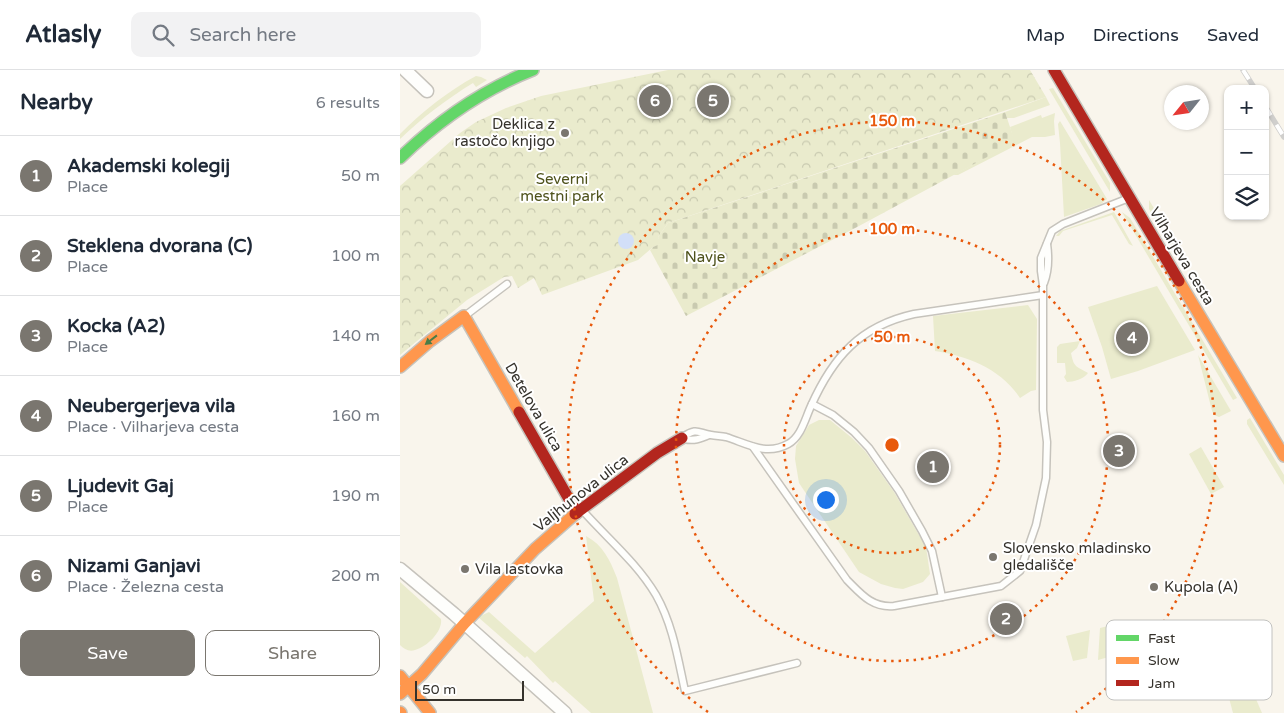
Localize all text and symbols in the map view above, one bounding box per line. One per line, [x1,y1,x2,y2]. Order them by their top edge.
search box [131,12,481,57]
text: Atlasly [25,20,101,49]
icon: search [149,21,177,49]
text: Search here [189,24,296,46]
text: Map [1026,24,1065,46]
text: Directions [1093,24,1179,46]
text: Saved [1207,24,1259,46]
pin: 6 [639,82,671,120]
pin: 5 [697,82,729,120]
north arrow [1164,85,1209,130]
map controls [1224,85,1269,220]
button: + [1224,85,1269,130]
text: Nearby [20,90,93,115]
text: 6 results [316,93,380,113]
text: 150 m [869,112,915,130]
place label: Deklica z rastočo knjigo [455,115,555,150]
marker: Deklica z rastočo knjigo [559,127,571,139]
button: − [1224,130,1269,175]
text: Akademski kolegij [67,155,230,177]
text: 1 [31,166,41,186]
text: 50 m [341,166,380,186]
park label: Severni mestni park [520,170,604,205]
button: layers [1224,175,1269,220]
text: Place [67,177,108,197]
street label: Vilharjeva cesta [1146,204,1218,308]
text: 100 m [869,220,915,238]
text: Steklena dvorana (C) [67,235,252,257]
text: 2 [31,246,41,266]
text: 100 m [331,246,380,266]
park label: Navje [685,248,725,266]
text: Place [67,257,108,277]
text: Kocka (A2) [67,315,165,337]
pin: 4 [1116,319,1148,357]
text: 3 [31,326,41,346]
text: 140 m [331,326,380,346]
text: 50 m [874,328,910,346]
one-way arrow [424,335,438,345]
text: Place [67,337,108,357]
street label: Detelova ulica [501,359,567,455]
text: Neubergerjeva vila [67,395,235,417]
text: 4 [31,406,41,426]
text: 160 m [331,406,380,426]
text: Place · Vilharjeva cesta [67,417,239,437]
pin: 3 [1103,432,1135,470]
centre of rings [883,436,901,454]
pin: 1 [917,448,949,486]
street label: Valjhunova ulica [530,450,632,536]
text: Ljudevit Gaj [67,475,174,497]
text: 5 [31,486,41,506]
text: 190 m [331,486,380,506]
your location [813,487,839,513]
text: Place [67,497,108,517]
place label: Slovensko mladinsko gledališče [1003,539,1151,574]
marker: Slovensko mladinsko gledališče [987,551,999,563]
text: Nizami Ganjavi [67,555,201,577]
place label: Vila lastovka [475,560,563,578]
marker: Vila lastovka [459,563,471,575]
text: 6 [31,566,41,586]
text: 200 m [331,566,380,586]
text: Place · Železna cesta [67,577,224,597]
place label: Kupola (A) [1164,578,1238,596]
marker: Kupola (A) [1148,581,1160,593]
pin: 2 [990,600,1022,638]
legend [1106,620,1272,700]
button: Save [20,630,195,676]
button: Share [205,630,380,676]
text: Fast [1148,630,1176,647]
text: Slow [1148,652,1180,669]
text: Jam [1148,675,1175,692]
scale bar [415,678,524,701]
text: 50 m [422,681,456,698]

